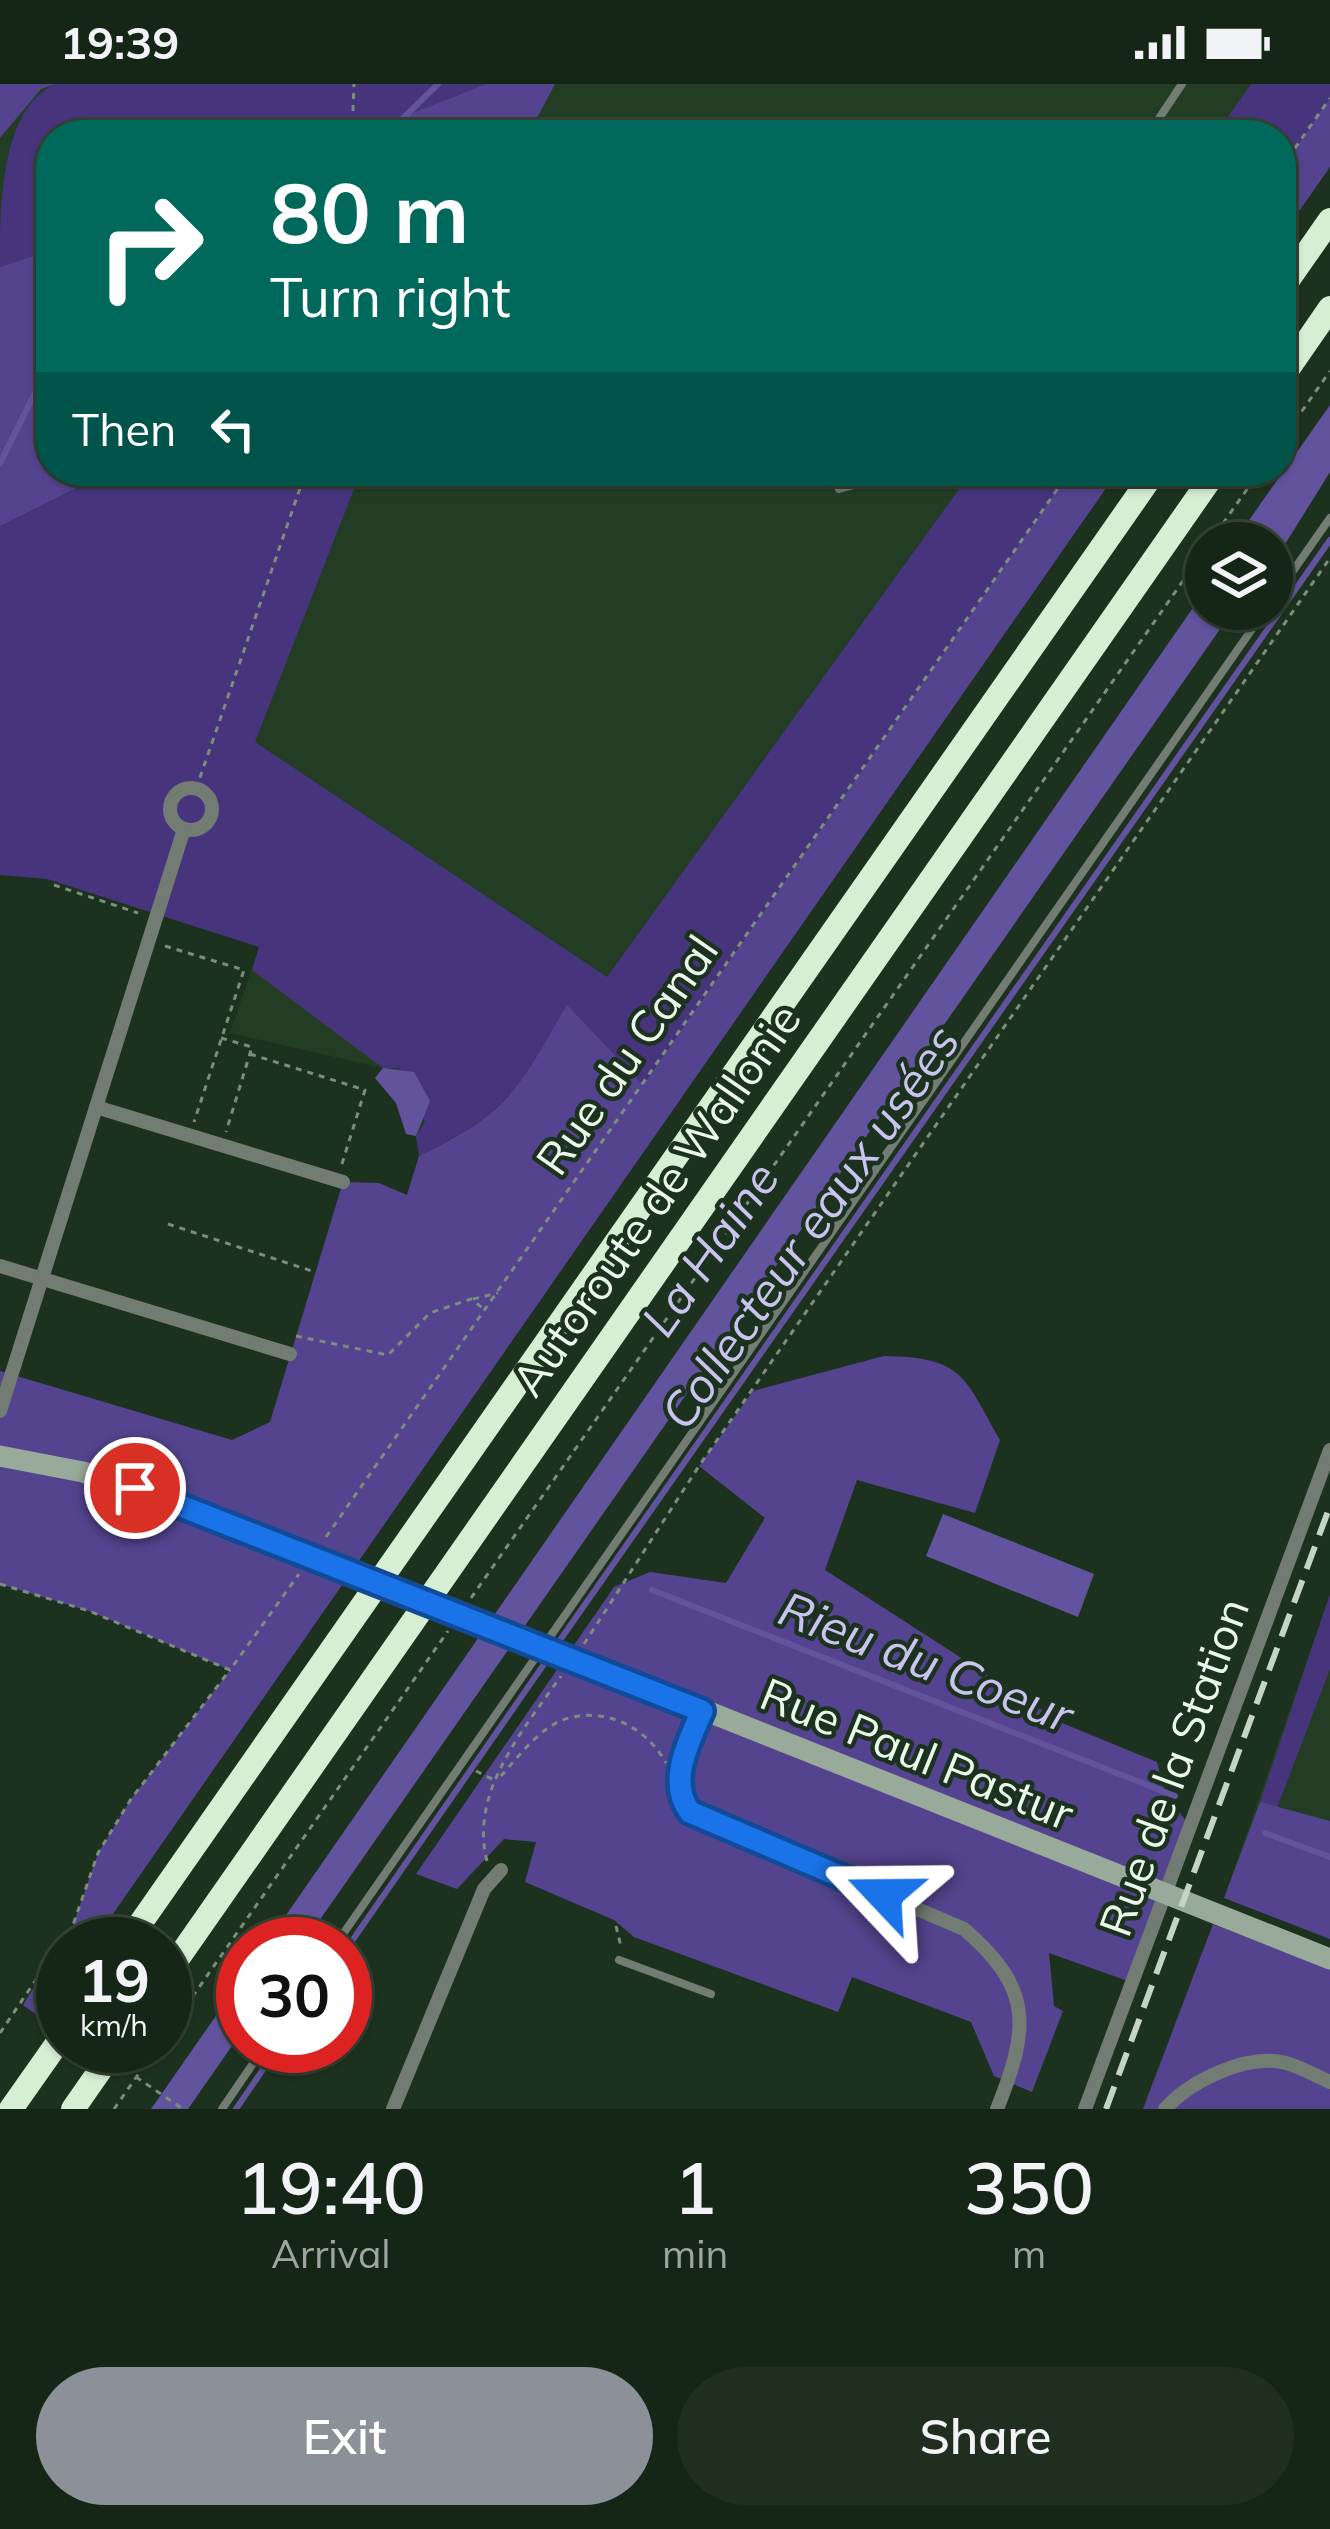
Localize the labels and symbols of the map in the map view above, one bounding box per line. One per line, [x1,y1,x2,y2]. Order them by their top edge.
street label: Rue du Canal [523,924,729,1185]
street label: Autoroute de Wallonie [499,992,812,1406]
water label: Collecteur eaux usées [647,1013,971,1440]
water label: La Haine [628,1150,791,1347]
pin [84,1437,186,1539]
water label: Rieu du Coeur [771,1578,1084,1746]
street label: Rue de la Station [1086,1590,1260,1943]
street label: Rue Paul Pastur [753,1665,1083,1842]
position arrow [821,1832,947,1958]
speed limit sign: 30 [216,1917,372,2073]

